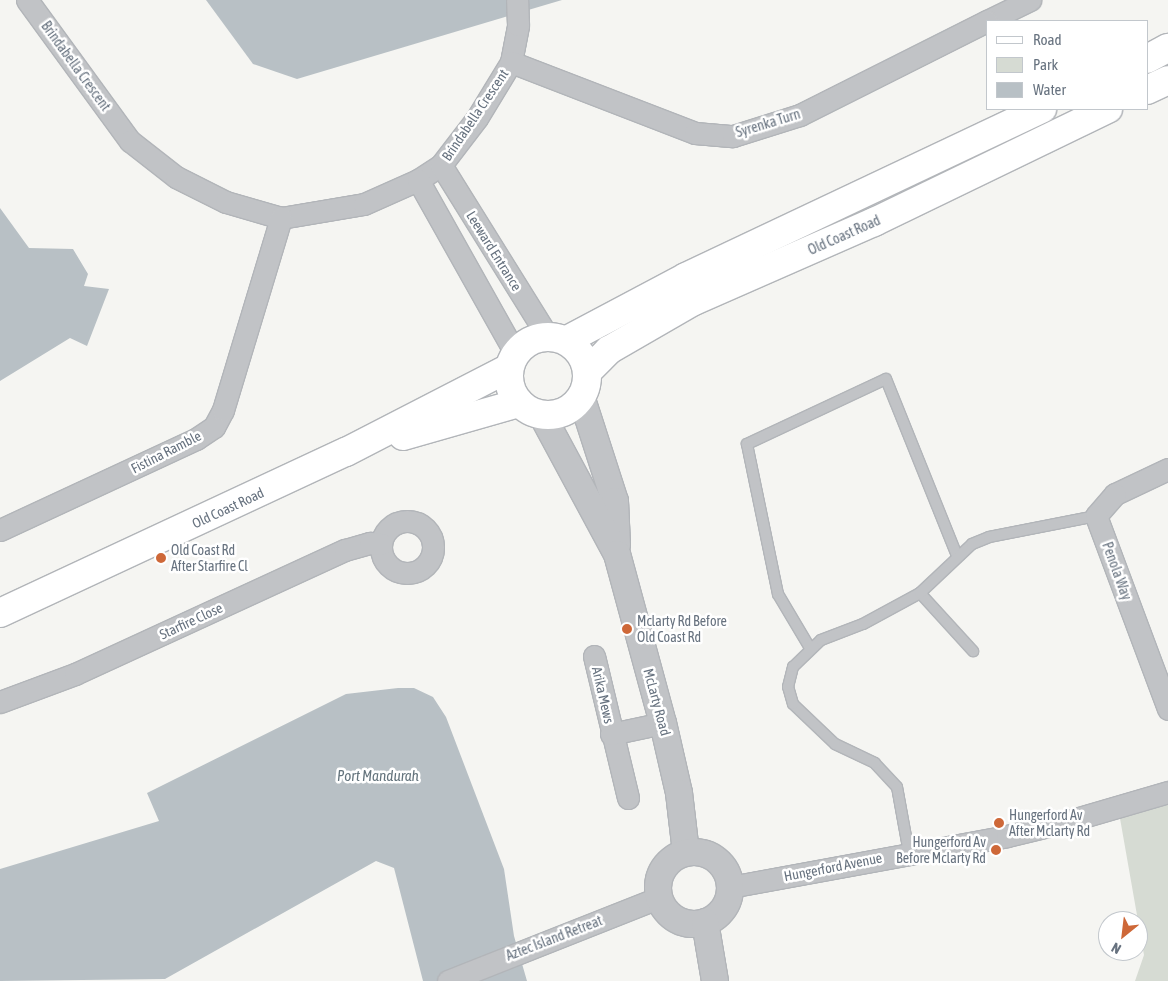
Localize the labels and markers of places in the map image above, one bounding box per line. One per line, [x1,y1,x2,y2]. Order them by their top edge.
place label: Old Coast Rd After Starfire Cl [171,542,248,574]
marker: Old Coast Rd After Starfire Cl [155,552,167,564]
place label: Mclarty Rd Before Old Coast Rd [637,613,727,646]
marker: Mclarty Rd Before Old Coast Rd [621,623,633,635]
place label: Hungerford Av After Mclarty Rd [1009,807,1090,840]
marker: Hungerford Av After Mclarty Rd [993,817,1005,829]
place label: Hungerford Av Before Mclarty Rd [896,834,986,866]
marker: Hungerford Av Before Mclarty Rd [990,844,1002,856]

